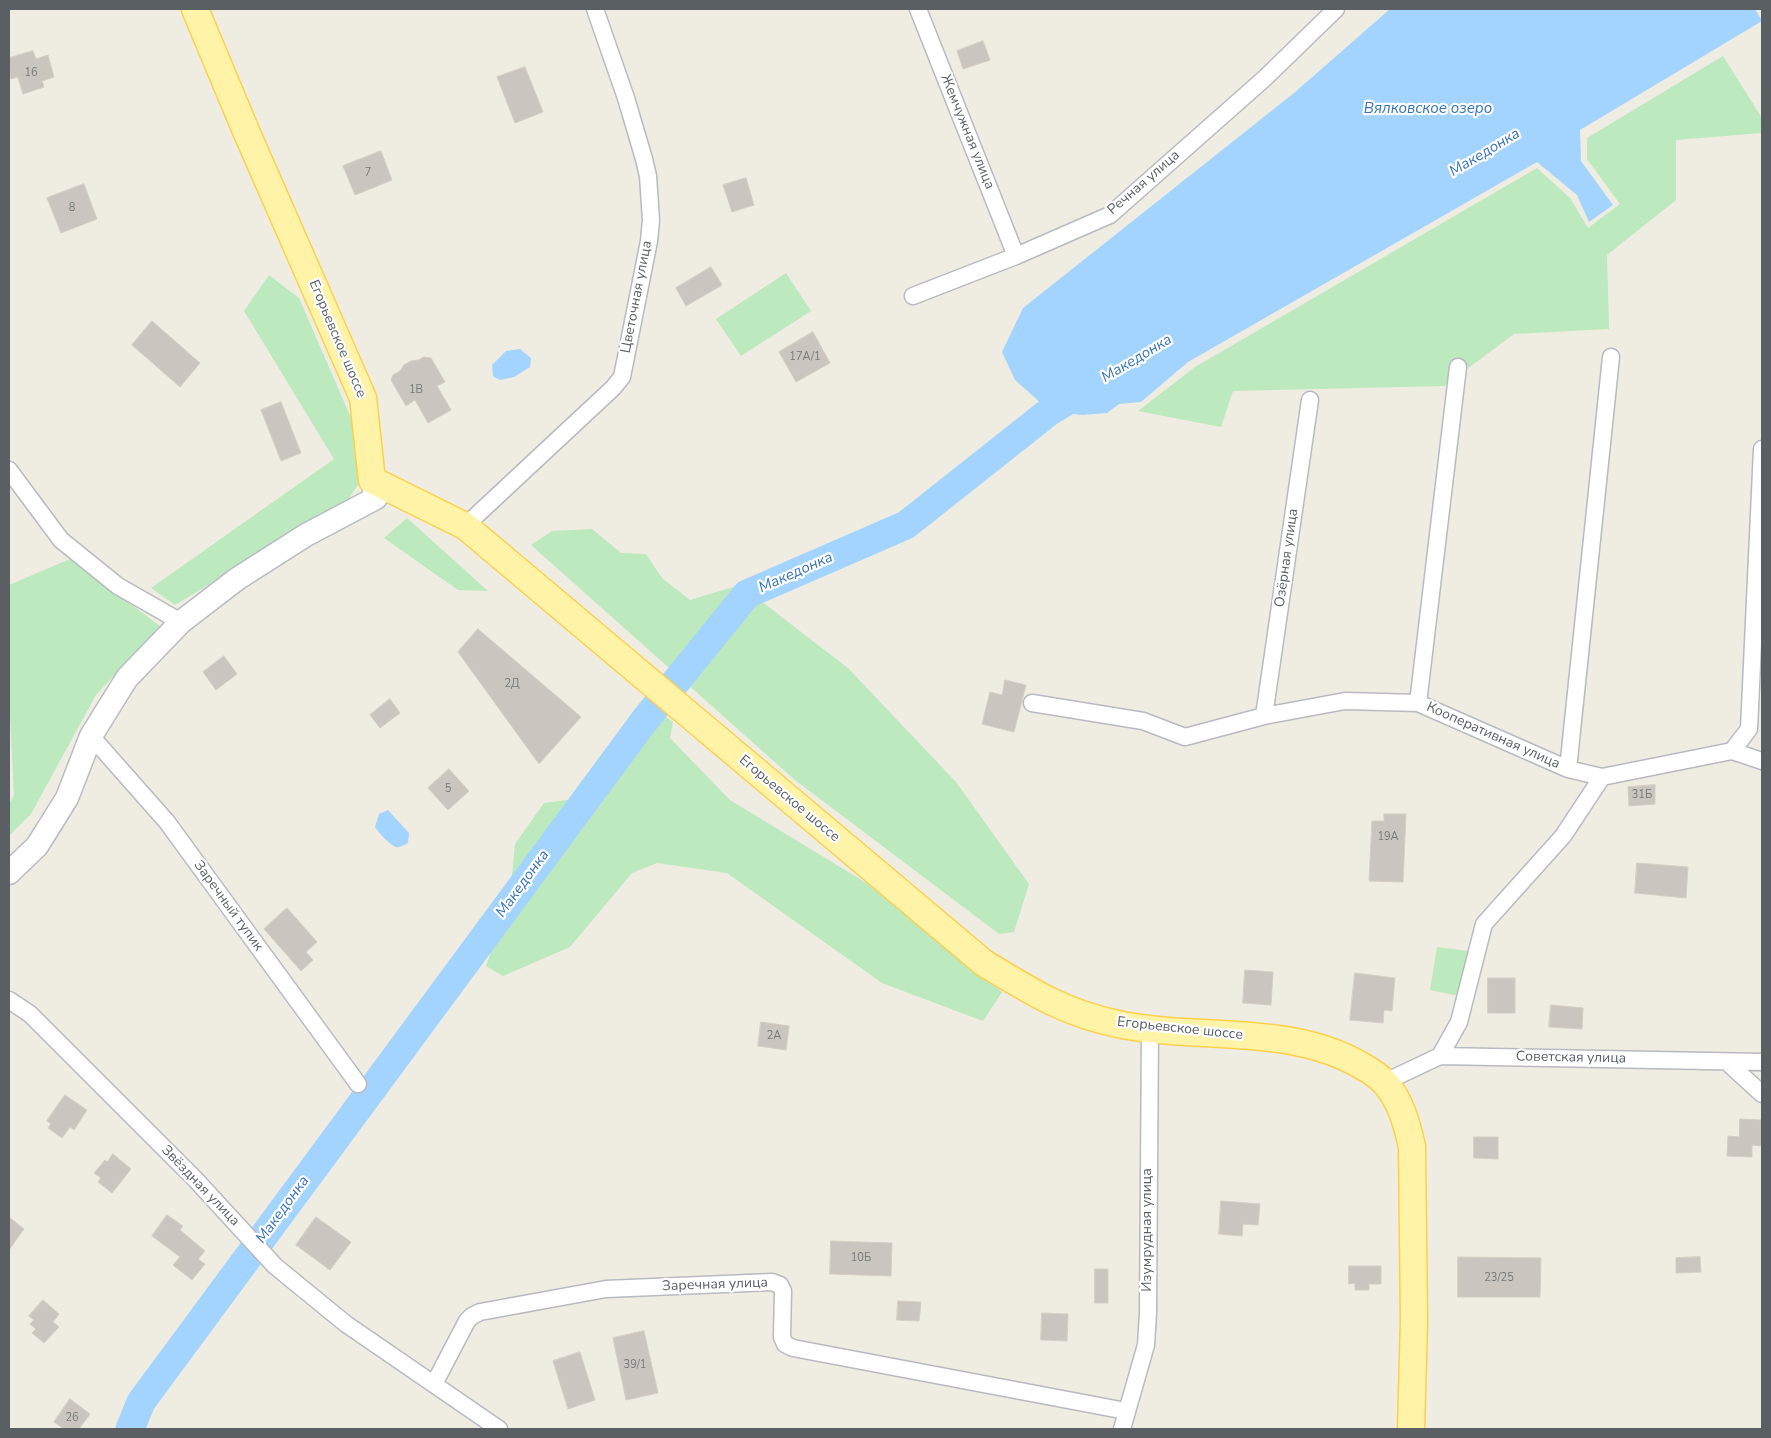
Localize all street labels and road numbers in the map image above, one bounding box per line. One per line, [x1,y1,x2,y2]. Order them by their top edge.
street label: Жемчужная улица [936,72,998,192]
street label: Речная улица [1105,147,1183,219]
street label: Цветочная улица [618,239,656,355]
street label: Егорьевское шоссе [305,278,369,400]
street label: Озёрная улица [1272,508,1302,608]
street label: Кооперативная улица [1424,699,1562,773]
street label: Егорьевское шоссе [735,752,843,846]
street label: Заречный тупик [190,858,266,954]
street label: Егорьевское шоссе [1116,1014,1244,1044]
street label: Советская улица [1516,1049,1626,1067]
street label: Звёздная улица [157,1142,243,1230]
street label: Изумрудная улица [1140,1168,1156,1292]
street label: Заречная улица [662,1275,768,1295]

